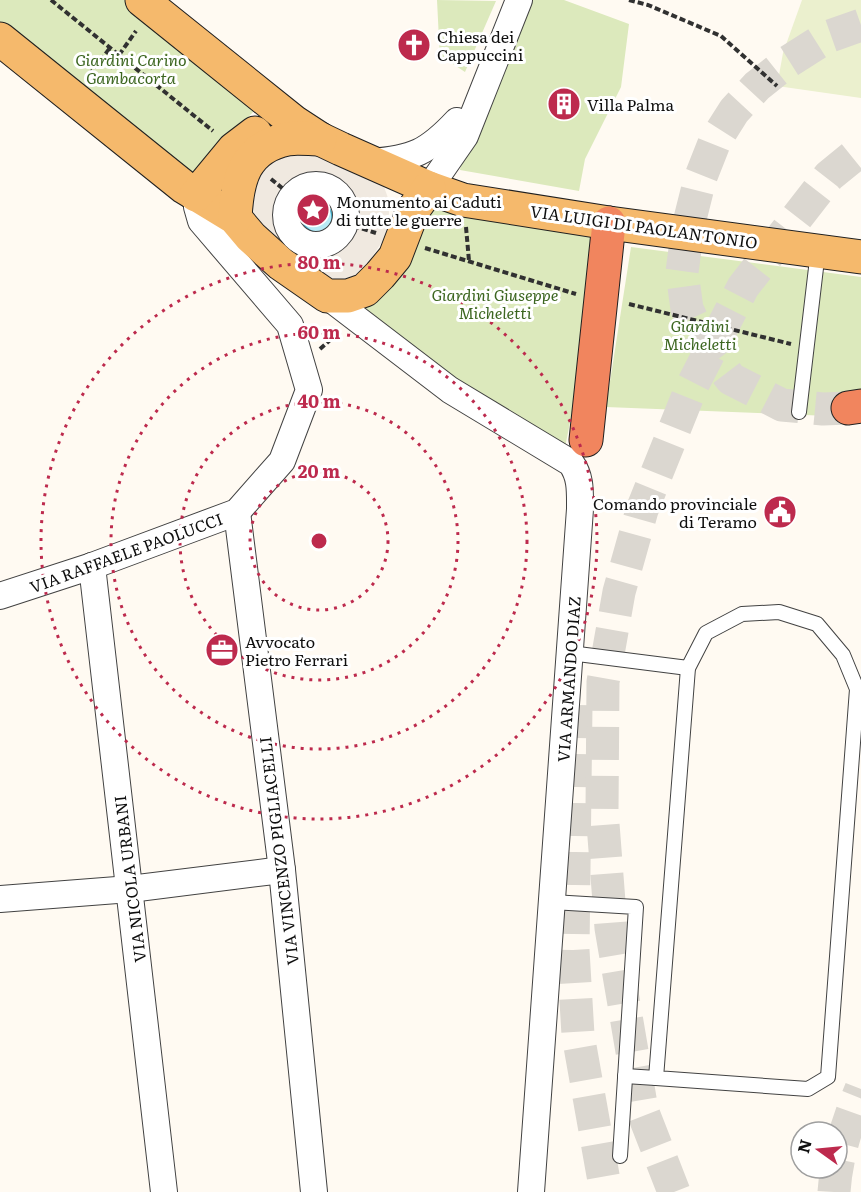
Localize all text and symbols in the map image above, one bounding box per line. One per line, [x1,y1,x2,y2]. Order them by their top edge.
place label: Chiesa dei Cappuccini [437,24,523,66]
church icon: Chiesa dei Cappuccini [396,27,432,63]
park label: Giardini Carino Gambacorta [75,47,187,89]
building icon: Villa Palma [546,86,582,122]
place label: Villa Palma [587,92,675,116]
place label: Monumento ai Caduti di tutte le guerre [336,189,502,231]
place icon: Monumento ai Caduti di tutte le guerre [295,192,331,228]
street label: VIA LUIGI DI PAOLANTONIO [529,198,759,254]
text: 80 m [297,248,341,275]
park label: Giardini Giuseppe Micheletti [432,282,558,324]
park label: Giardini Micheletti [663,313,737,355]
text: 60 m [297,318,341,345]
text: 40 m [297,387,341,414]
text: 20 m [298,457,340,484]
place label: Comando provinciale di Teramo [593,491,757,533]
public building icon: Comando provinciale di Teramo [762,494,798,530]
street label: VIA RAFFAELE PAOLUCCI [26,506,226,598]
centre of rings [309,531,329,551]
street label: VIA ARMANDO DIAZ [550,595,586,763]
place label: Avvocato Pietro Ferrari [245,629,348,671]
office icon: Avvocato Pietro Ferrari [204,632,240,668]
street label: VIA VINCENZO PIGLIACELLI [252,735,304,967]
street label: VIA NICOLA URBANI [107,794,151,964]
north arrow [789,1120,849,1180]
text: N [790,1136,817,1155]

